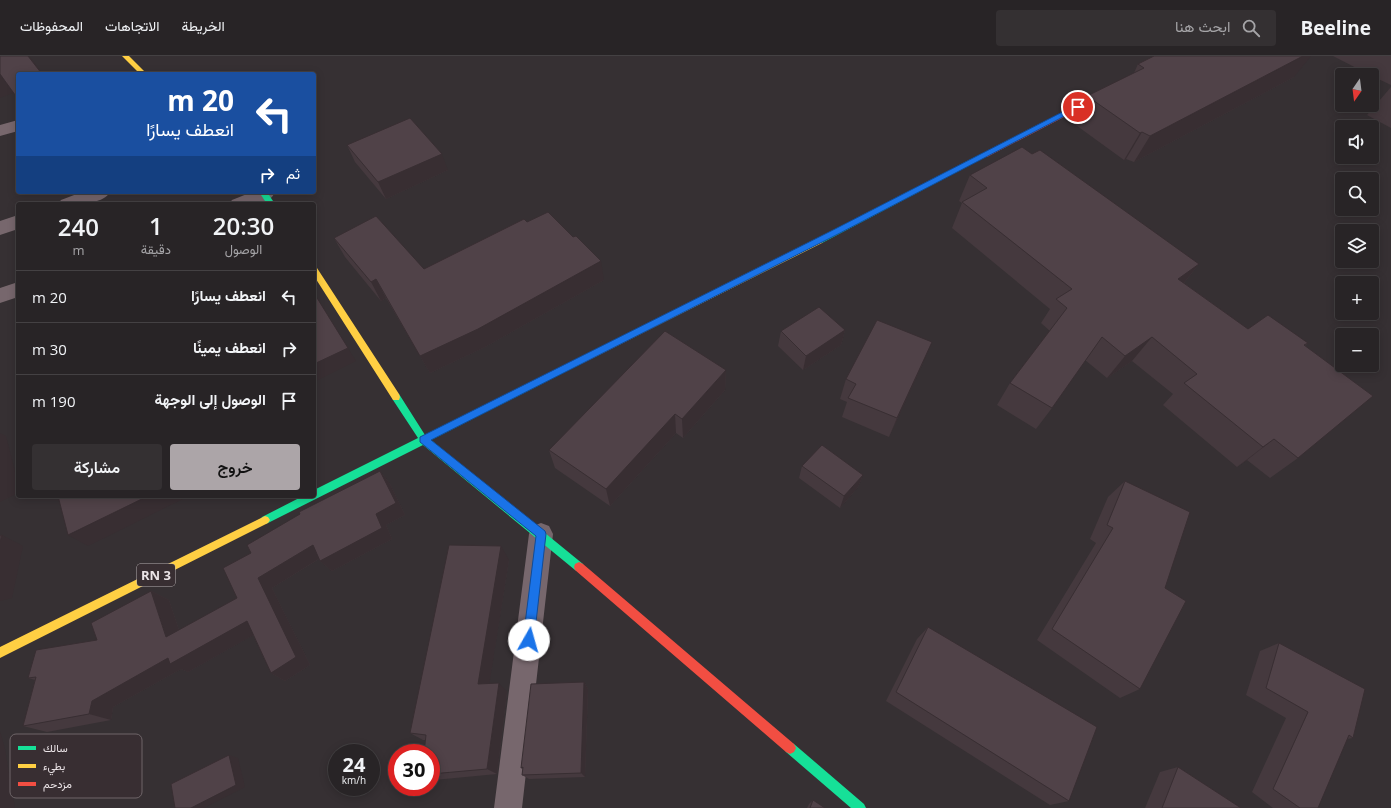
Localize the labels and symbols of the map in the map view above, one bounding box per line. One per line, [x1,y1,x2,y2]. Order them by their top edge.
north arrow [1335,68,1379,112]
pin [1061,90,1095,124]
road number: RN 3 [137,564,175,586]
position arrow [508,619,550,661]
legend [10,734,142,798]
text: سالك [43,740,68,755]
speed limit sign: 30 [388,744,440,796]
text: بطيء [43,758,65,776]
text: مزدحم [43,776,72,792]

